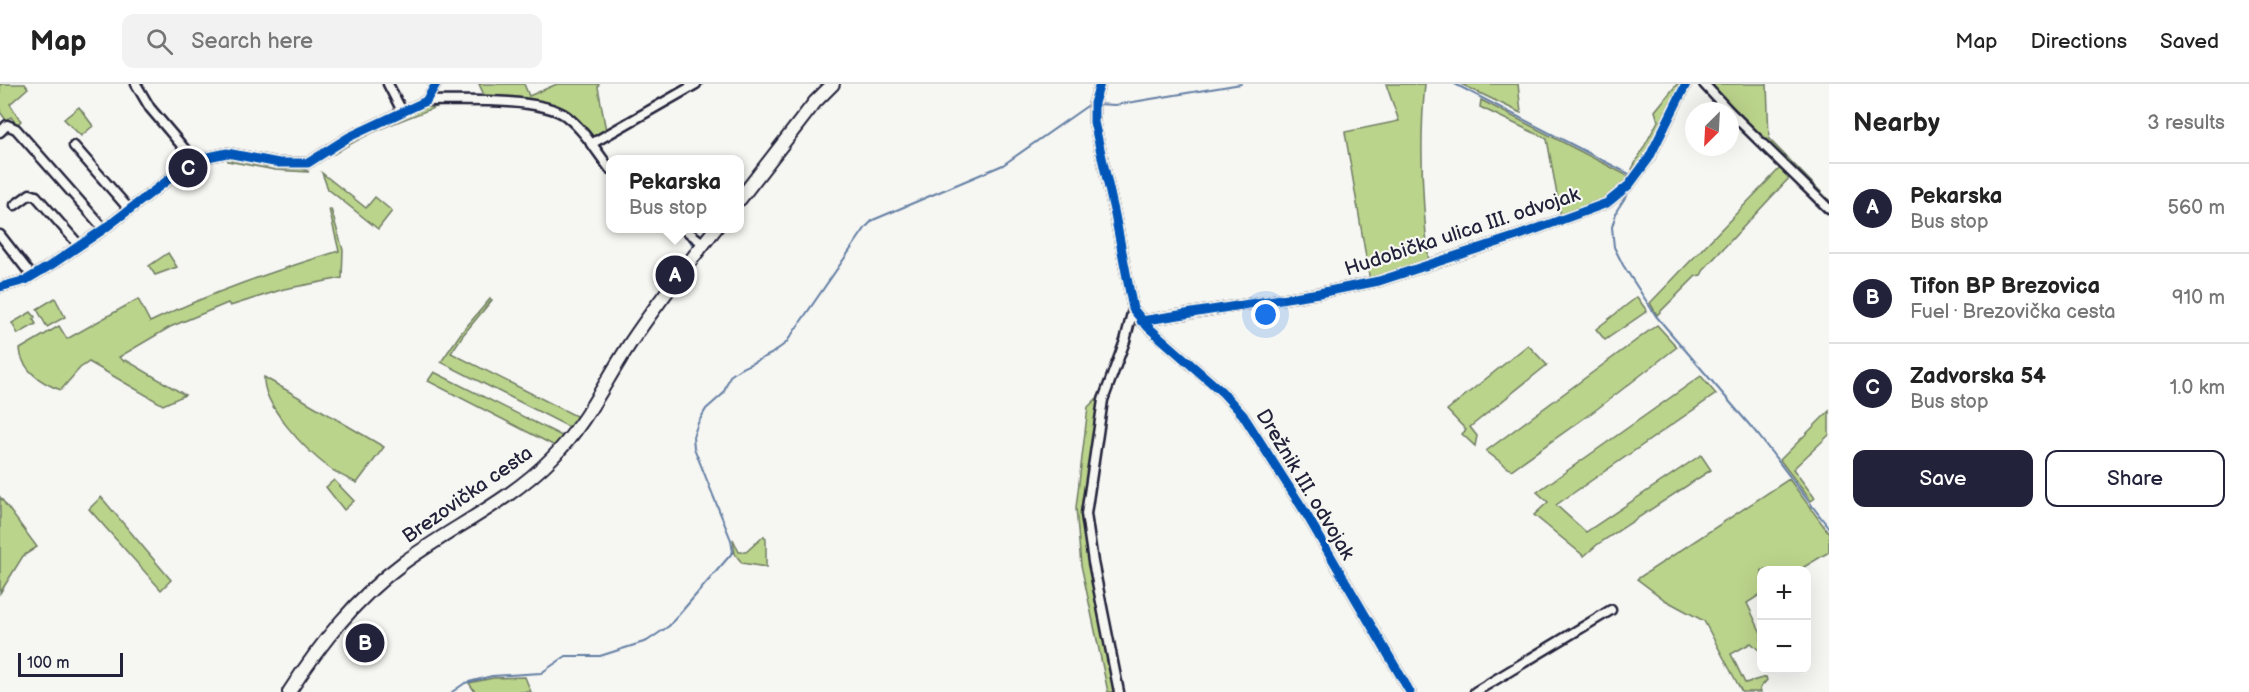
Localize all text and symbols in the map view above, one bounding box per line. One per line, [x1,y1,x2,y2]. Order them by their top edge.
search box [122,14,542,68]
text: Map [30,25,86,58]
icon: search [143,25,176,58]
text: Search here [191,28,313,55]
text: Map [1955,29,1998,54]
text: Directions [2031,29,2127,54]
text: Saved [2160,29,2219,54]
north arrow [1685,102,1739,156]
text: Nearby [1853,108,1940,139]
text: 3 results [2147,111,2225,135]
pin: C [168,146,207,190]
popup [606,155,744,233]
text: Pekarska [629,169,721,196]
street label: Hudobička ulica III. odvojak [1342,182,1583,281]
text: Pekarska [1910,183,2002,210]
text: Bus stop [629,196,707,220]
text: A [1866,196,1879,220]
text: 560 m [2168,196,2225,220]
text: Bus stop [1910,210,1989,234]
pin: A [656,252,694,297]
text: Tifon BP Brezovica [1910,273,2100,300]
text: B [1865,286,1880,310]
text: 910 m [2172,286,2225,310]
your location [1251,300,1280,329]
text: Fuel · Brezovička cesta [1910,300,2116,324]
text: Zadvorska 54 [1910,363,2046,390]
text: C [1865,376,1880,400]
text: 1.0 km [2170,376,2225,400]
text: Bus stop [1910,390,1989,414]
street label: Drežnik III. odvojak [1251,405,1360,564]
street label: Brezovička cesta [398,441,537,549]
button: Save [1853,450,2033,507]
button: Share [2045,450,2225,507]
map controls [1757,566,1811,674]
button: + [1757,566,1811,620]
pin: B [346,620,385,666]
button: − [1757,620,1811,674]
scale bar [18,650,123,678]
text: 100 m [27,654,70,673]

